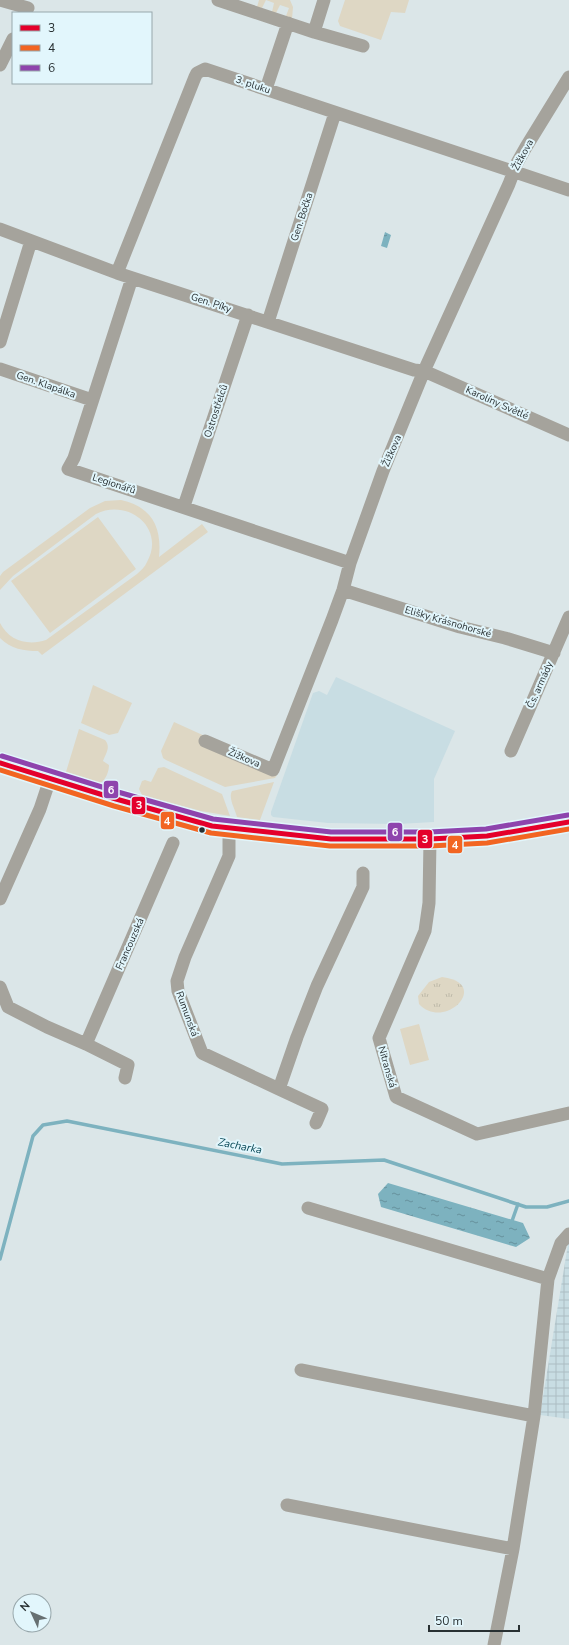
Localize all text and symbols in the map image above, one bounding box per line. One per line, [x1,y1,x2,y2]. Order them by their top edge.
legend [12,12,152,84]
text: 3 [48,20,55,36]
text: 4 [48,40,55,56]
text: 6 [48,60,55,76]
street label: 3. pluku [234,73,272,97]
street label: Žižkova [509,137,537,173]
street label: Gen. Bočka [288,191,316,243]
street label: Gen. Píky [189,290,234,316]
street label: Gen. Klapálka [14,368,78,402]
street label: Ostrostřelců [201,383,231,439]
street label: Karolíny Světlé [463,383,531,423]
street label: Žižkova [379,433,405,469]
street label: Legionářů [91,470,137,498]
street label: Elišky Krásnohorské [403,603,493,641]
street label: Čs. armády [523,659,557,711]
street label: Žižkova [226,745,262,771]
line badge: 6 [103,780,119,799]
text: 6 [108,783,115,798]
line badge: 3 [131,796,146,815]
text: 3 [136,798,142,813]
line badge: 4 [160,811,175,830]
text: 4 [164,814,171,829]
line badge: 6 [387,822,403,842]
unlabelled marker [197,825,207,835]
text: 6 [392,825,399,840]
line badge: 3 [417,829,433,849]
text: 3 [422,832,428,847]
line badge: 4 [447,835,463,854]
text: 4 [452,838,459,853]
street label: Francouzská [112,916,148,972]
street label: Rumunská [172,989,202,1039]
street label: Nitranská [374,1045,400,1089]
water label: Zacharka [217,1134,263,1158]
north arrow [12,1593,52,1633]
text: N [17,1598,33,1615]
scale bar [429,1607,519,1633]
text: 50 m [435,1613,463,1629]

